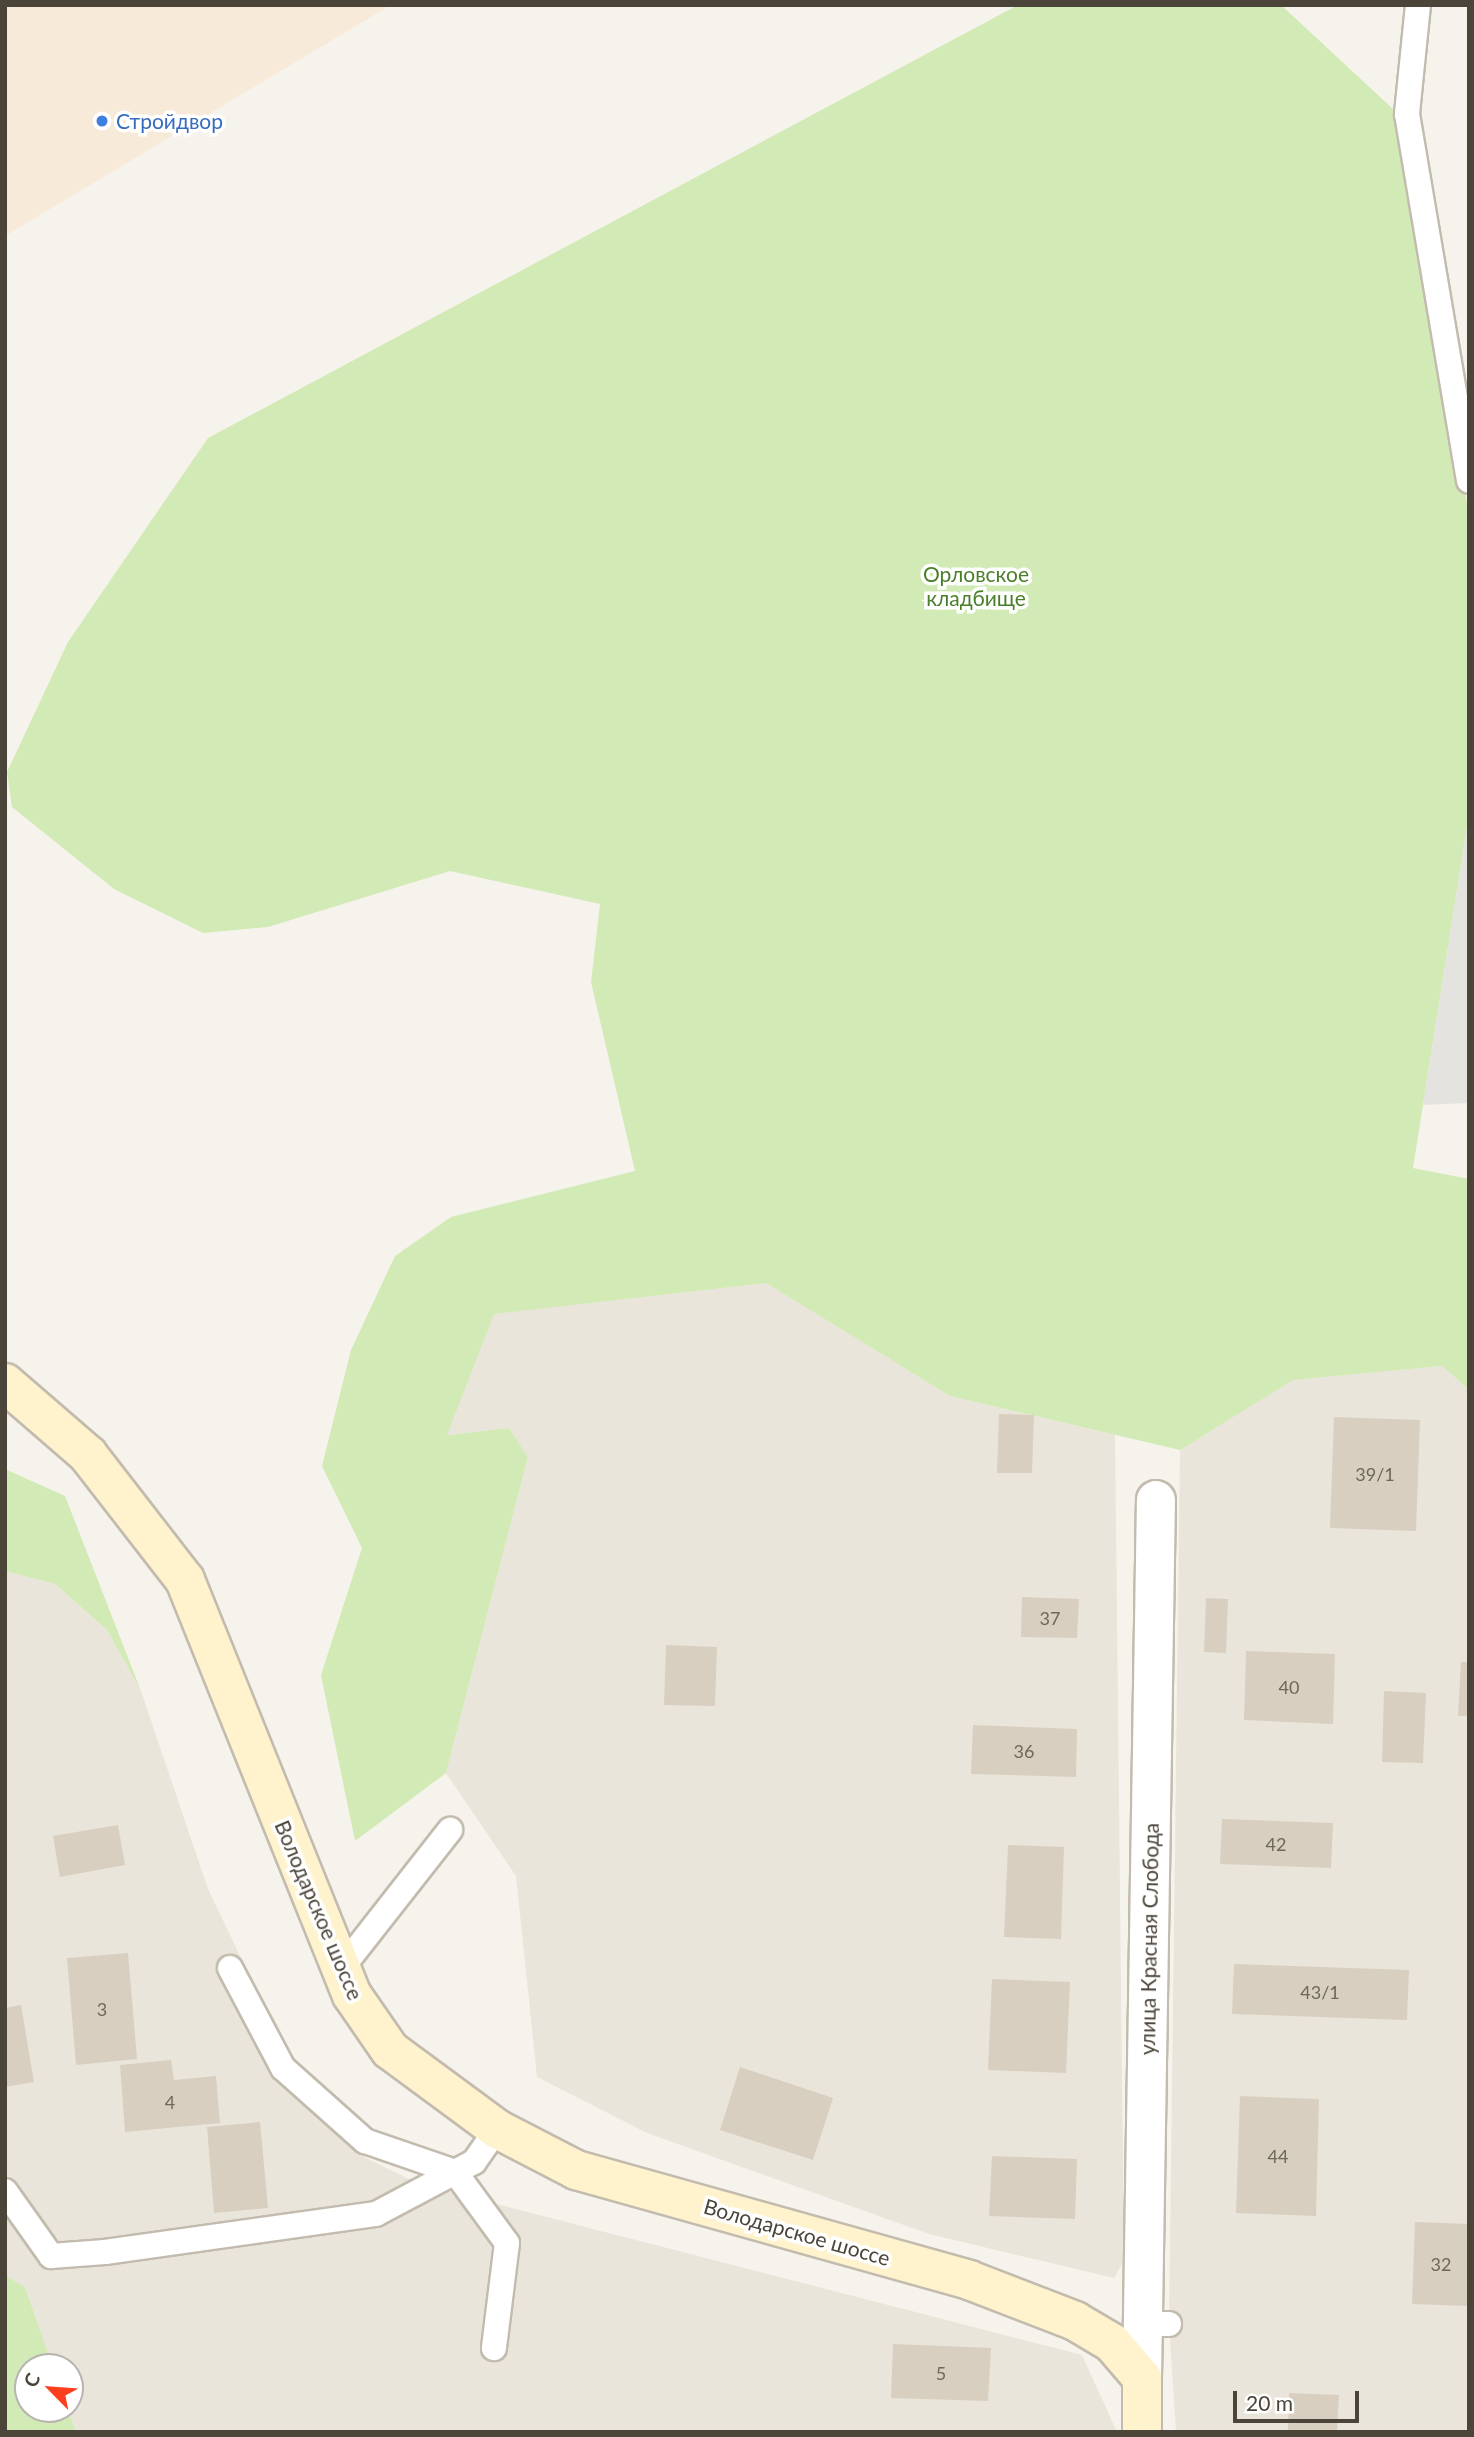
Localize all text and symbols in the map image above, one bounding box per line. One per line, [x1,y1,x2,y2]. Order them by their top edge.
place label: Стройдвор [116,108,223,134]
marker: Стройдвор [94,113,110,129]
park label: Орловское кладбище [923,561,1029,611]
house number: 39/1 [1355,1463,1395,1485]
house number: 37 [1040,1607,1060,1629]
house number: 40 [1279,1676,1299,1698]
house number: 36 [1014,1740,1034,1762]
street label: Володарское шоссе [270,1816,368,2004]
street label: улица Красная Слобода [1134,1823,1164,2055]
house number: 42 [1266,1833,1286,1855]
house number: 43/1 [1300,1981,1340,2003]
house number: 3 [97,1998,107,2020]
house number: 4 [165,2091,175,2113]
house number: 44 [1268,2145,1288,2167]
street label: Володарское шоссе [701,2193,893,2271]
house number: 32 [1431,2253,1451,2275]
north arrow [14,2353,84,2423]
house number: 5 [936,2362,946,2384]
text: С [18,2369,44,2390]
scale bar [1236,2378,1362,2422]
text: 20 m [1246,2390,1293,2415]

